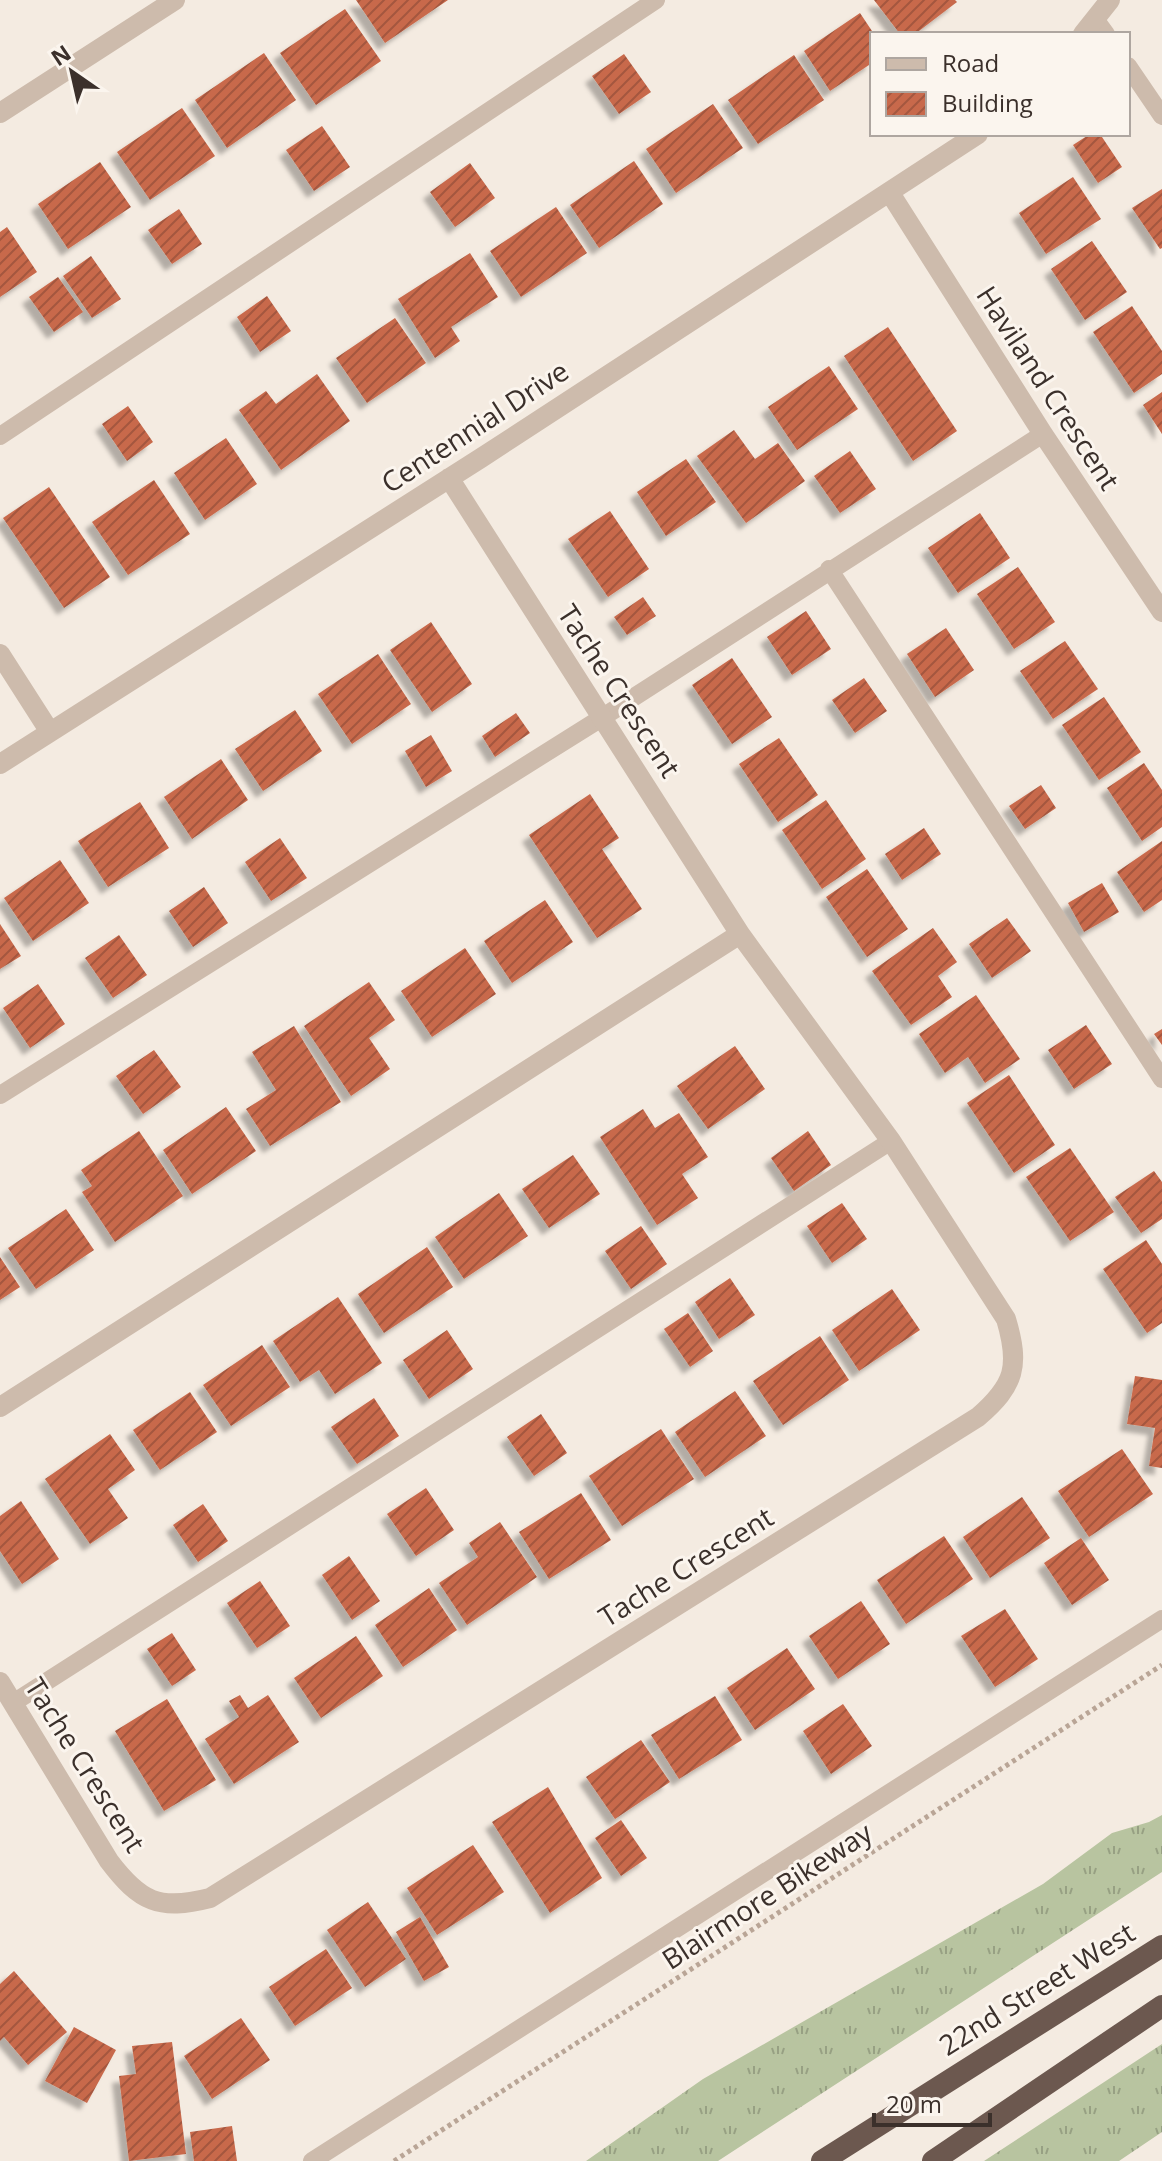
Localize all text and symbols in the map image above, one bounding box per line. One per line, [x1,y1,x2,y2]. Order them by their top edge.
north arrow [32,32,112,112]
legend [870,32,1130,136]
text: N [44,37,76,72]
text: Road [942,46,999,79]
text: Building [942,86,1033,119]
street label: Haviland Crescent [969,278,1129,497]
street label: Centennial Drive [373,351,575,501]
street label: Tache Crescent [550,597,690,784]
street label: Tache Crescent [591,1497,780,1635]
street label: Tache Crescent [17,1670,155,1859]
street label: Blairmore Bikeway [654,1812,880,1977]
street label: 22nd Street West [931,1913,1142,2064]
scale bar [874,2077,990,2127]
text: 20 m [886,2087,942,2120]

